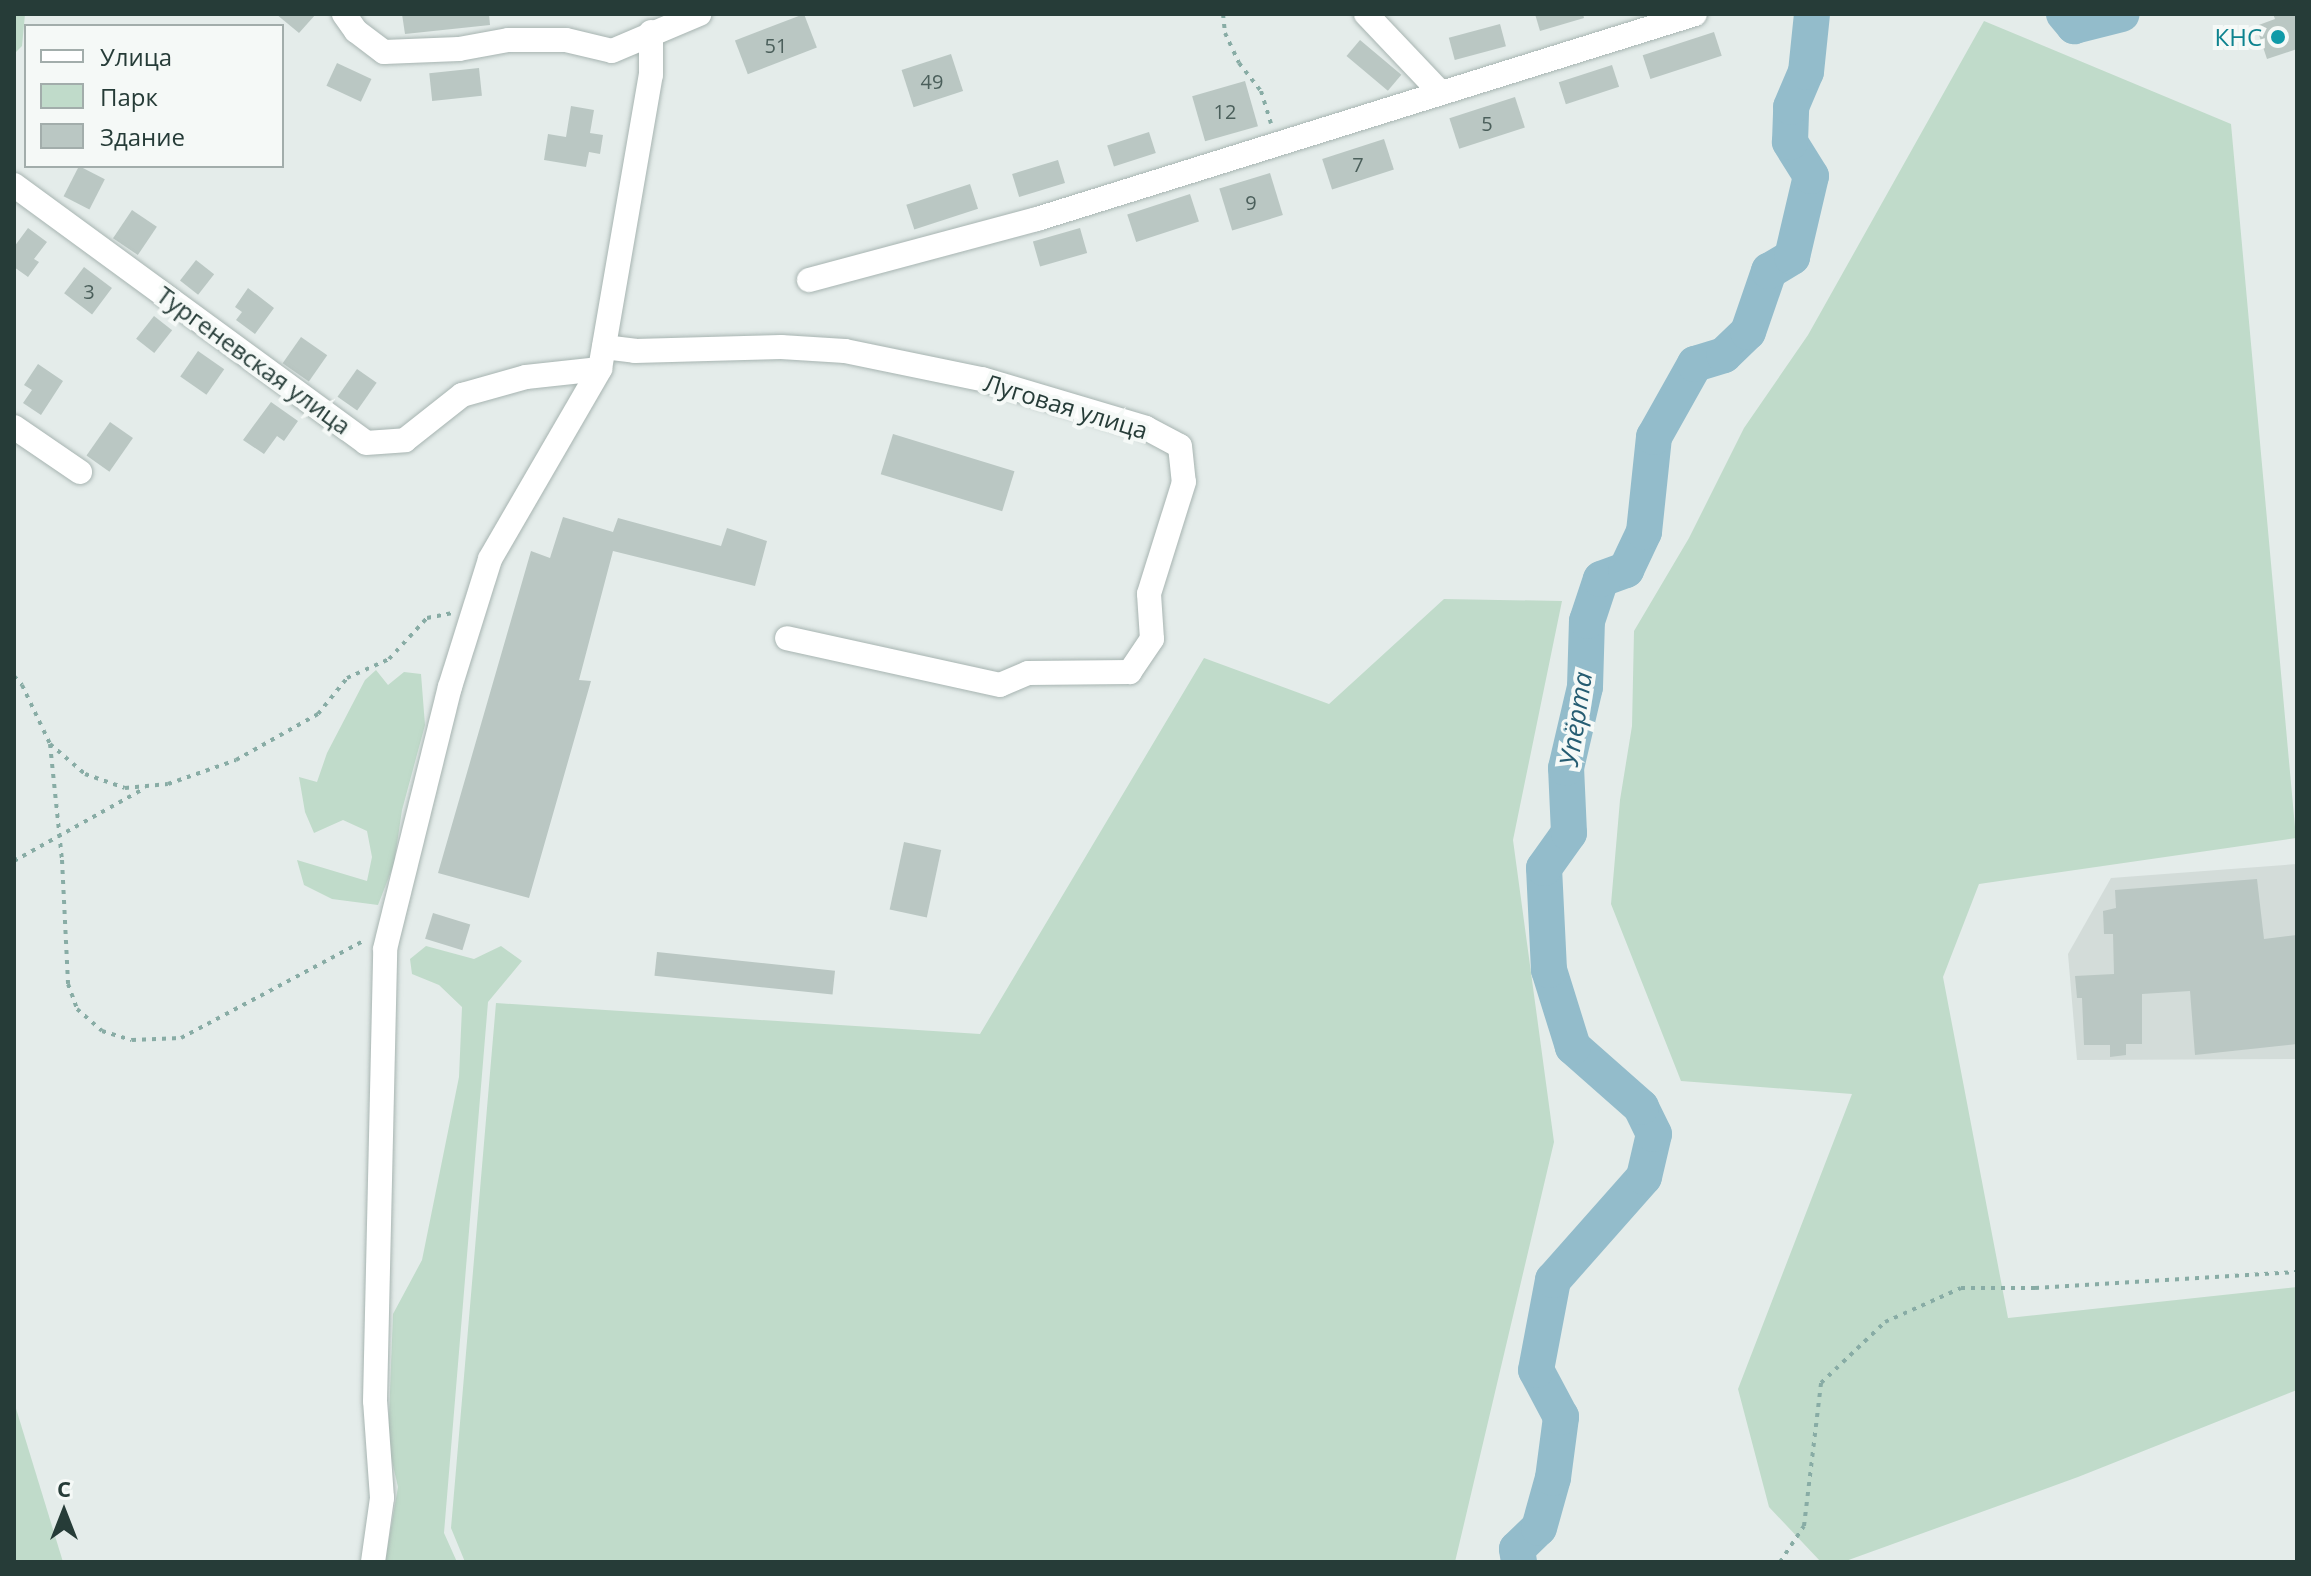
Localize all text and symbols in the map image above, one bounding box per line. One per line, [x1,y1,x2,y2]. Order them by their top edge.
place label: КНС [2215,23,2262,51]
legend [24,24,284,168]
marker: КНС [2269,28,2287,46]
house number: 51 [765,33,787,57]
text: Улица [100,40,172,73]
house number: 49 [921,69,943,93]
text: Парк [100,80,158,113]
house number: 12 [1214,99,1236,123]
house number: 5 [1481,111,1493,135]
text: Здание [100,120,185,153]
house number: 7 [1352,152,1364,176]
house number: 9 [1245,190,1257,214]
house number: 3 [83,279,95,303]
street label: Тургеневская улица [152,280,356,440]
street label: Луговая улица [981,367,1151,445]
water label: Упёрта [1553,670,1599,768]
north arrow [24,1472,104,1552]
text: С [57,1473,71,1503]

